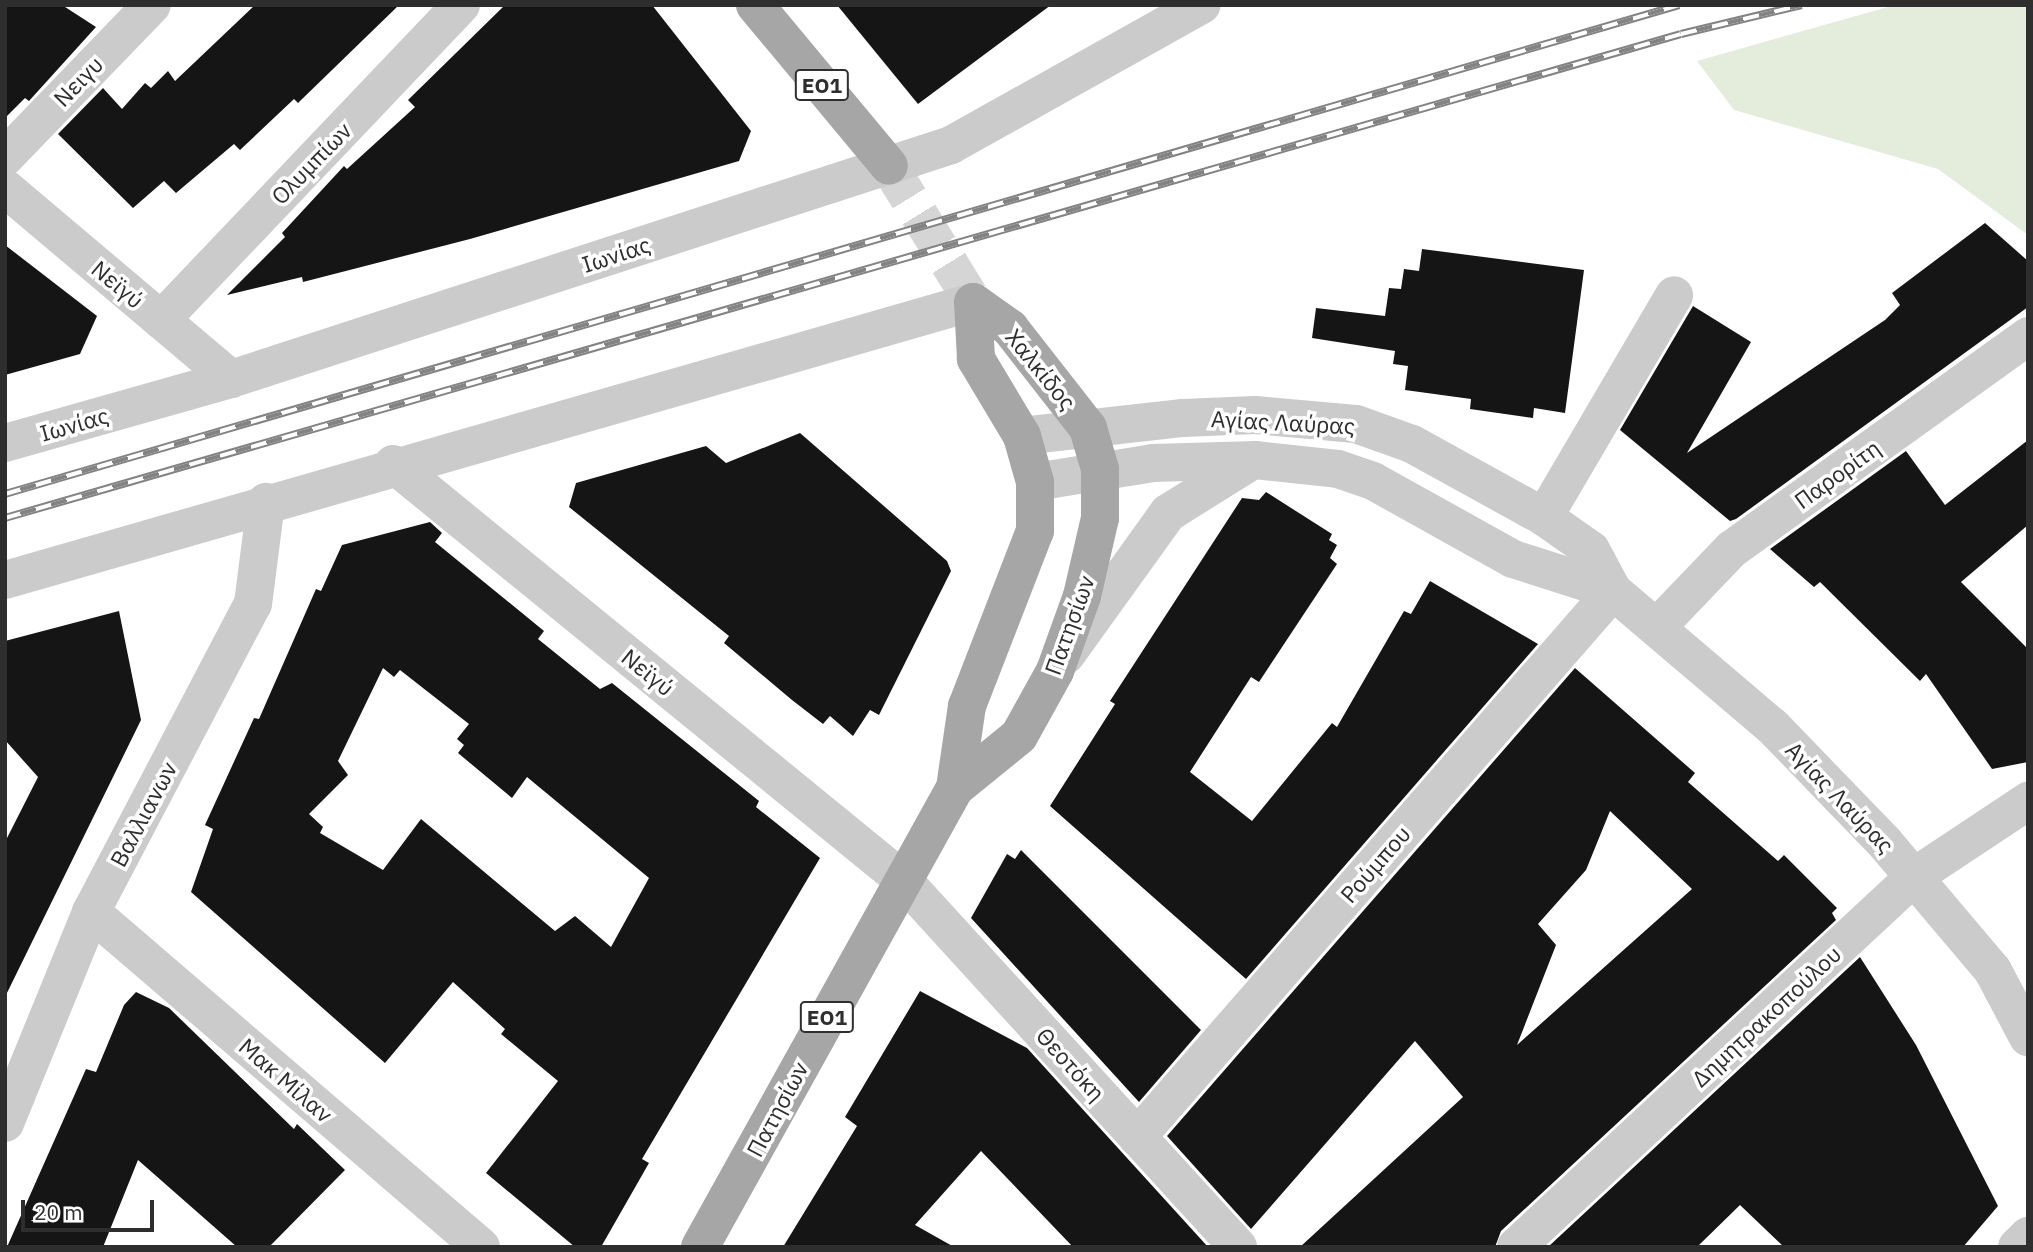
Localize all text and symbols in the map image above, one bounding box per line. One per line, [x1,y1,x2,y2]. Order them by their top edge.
street label: Νειγυ [47,50,109,112]
road number: ΕΟ1 [794,68,850,102]
street label: Ολυμπίων [265,116,357,210]
street label: Ιωνίας [578,230,654,278]
street label: Νεϊγύ [86,254,150,314]
street label: Χαλκίδος [1000,323,1082,415]
street label: Ιωνίας [36,401,112,447]
street label: Αγίας Λαύρας [1210,404,1356,440]
street label: Παρορίτη [1789,434,1885,514]
street label: Πατησίων [1038,571,1100,679]
street label: Νεϊγύ [616,643,680,701]
street label: Αγίας Λαύρας [1780,736,1900,858]
street label: Βαλλιανων [104,757,182,871]
street label: Ρούμπου [1334,820,1416,908]
street label: Δημητρακοπούλου [1686,940,1846,1092]
road number: ΕΟ1 [799,1000,855,1034]
street label: Θεοτόκη [1031,1022,1111,1106]
street label: Μακ Μίλαν [234,1032,338,1128]
street label: Πατησίων [740,1057,814,1161]
scale bar [24,1186,158,1230]
text: 20 m [34,1198,83,1226]

